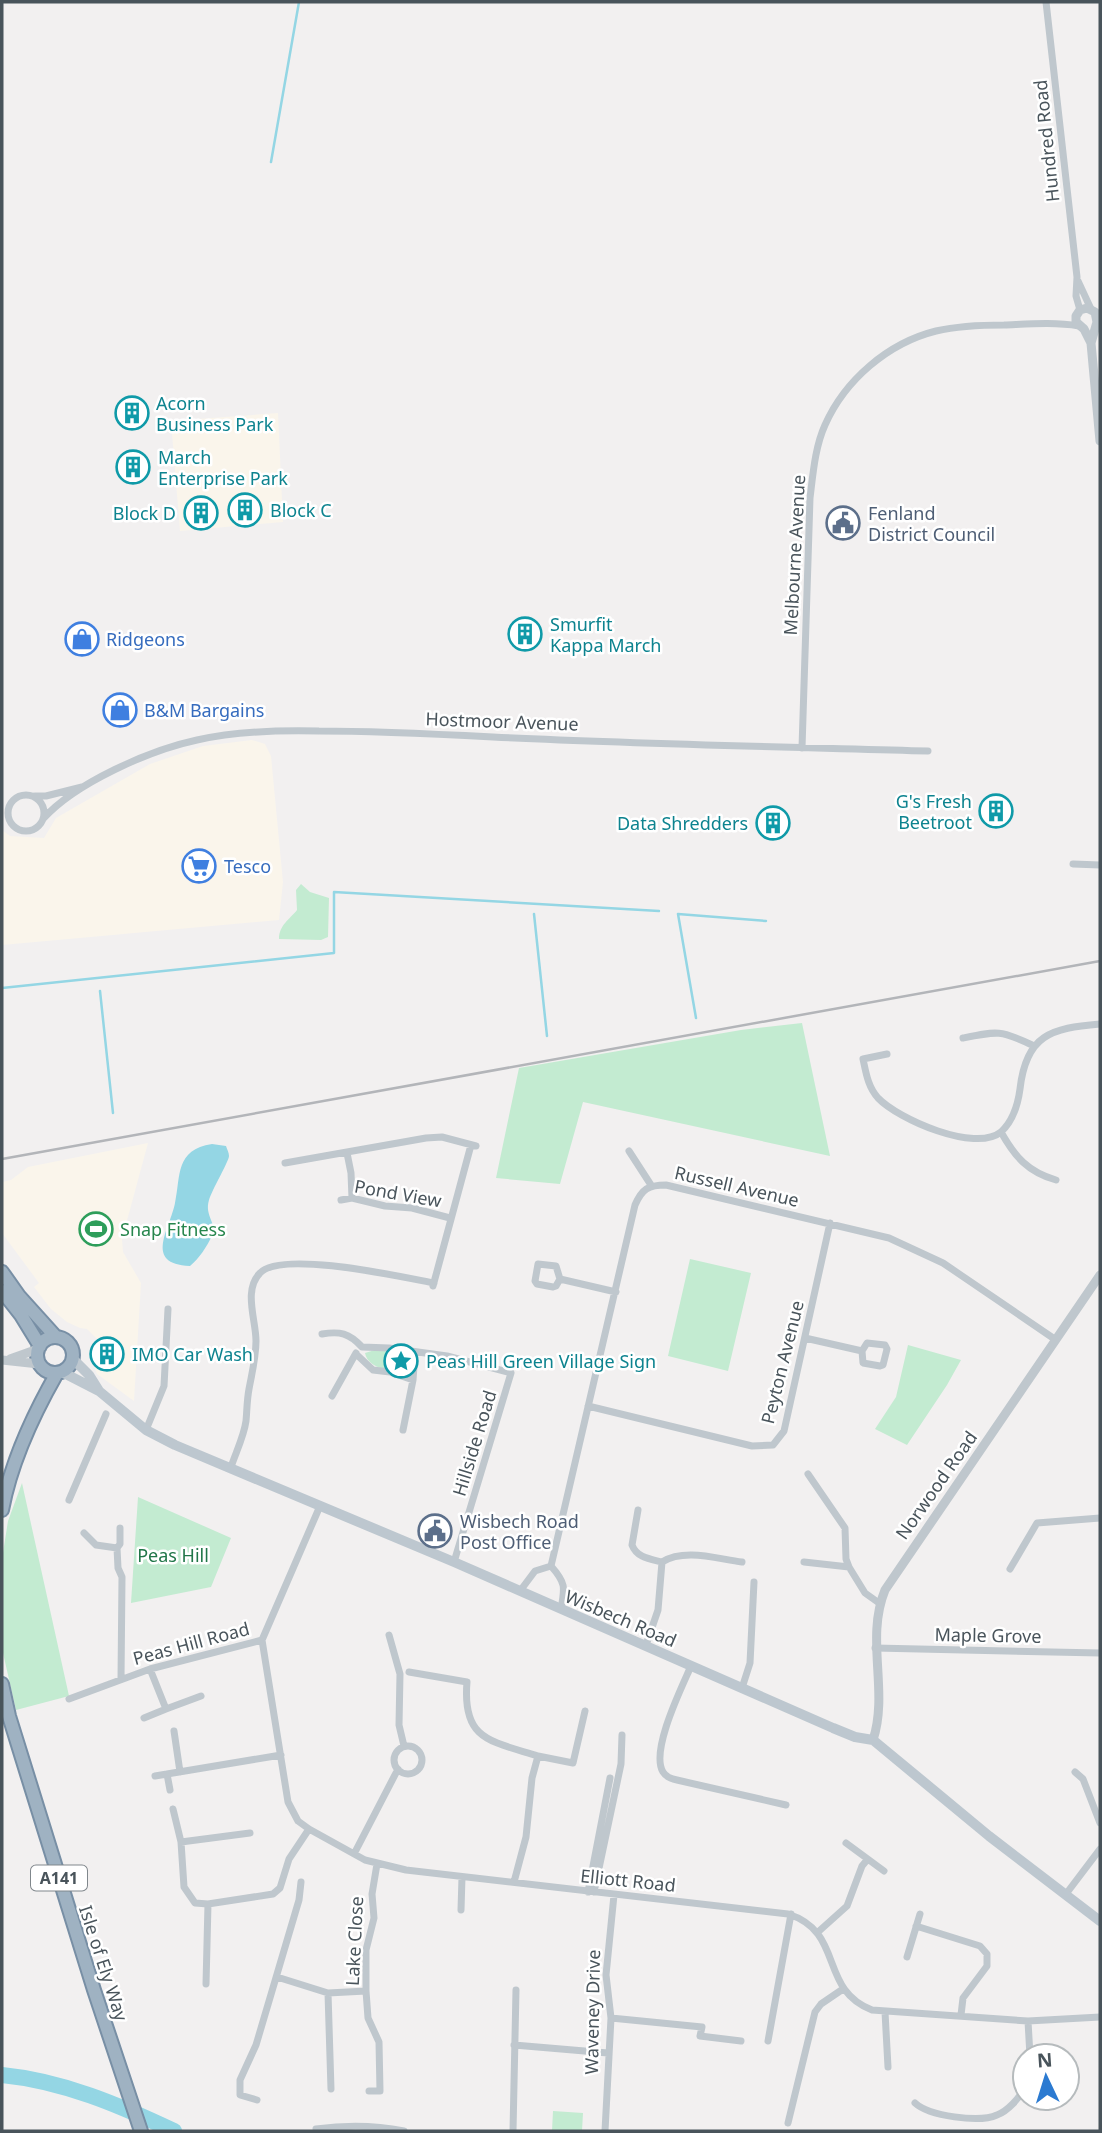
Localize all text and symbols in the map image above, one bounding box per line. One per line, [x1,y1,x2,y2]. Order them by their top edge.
street label: Hundred Road [1028,79,1064,203]
place label: Acorn Business Park [156,391,274,436]
building icon: Acorn Business Park [113,394,151,432]
place label: March Enterprise Park [158,445,288,490]
building icon: March Enterprise Park [114,448,152,486]
street label: Melbourne Avenue [778,474,810,636]
building icon: Block C [226,491,264,529]
building icon: Block D [182,494,220,532]
place label: Block C [270,498,332,522]
place label: Block D [113,501,176,525]
place label: Fenland District Council [868,501,995,546]
public building icon: Fenland District Council [824,504,862,542]
place label: Smurfit Kappa March [550,612,661,657]
building icon: Smurfit Kappa March [506,615,544,653]
shop icon: Ridgeons [63,620,101,658]
place label: Ridgeons [106,627,185,651]
shop icon: B&M Bargains [101,691,139,729]
place label: B&M Bargains [144,698,265,722]
street label: Hostmoor Avenue [425,706,579,736]
place label: G's Fresh Beetroot [896,789,972,834]
building icon: G's Fresh Beetroot [977,792,1015,830]
building icon: Data Shredders [754,804,792,842]
place label: Data Shredders [617,811,748,835]
supermarket icon: Tesco [180,847,218,885]
place label: Tesco [224,854,271,878]
street label: Russell Avenue [672,1160,802,1212]
street label: Pond View [353,1174,443,1212]
sports icon: Snap Fitness [77,1210,115,1248]
place label: Snap Fitness [120,1217,226,1241]
street label: Peyton Avenue [755,1298,809,1426]
building icon: IMO Car Wash [88,1335,126,1373]
place label: IMO Car Wash [132,1342,253,1366]
place icon: Peas Hill Green Village Sign [382,1342,420,1380]
place label: Peas Hill Green Village Sign [426,1349,656,1373]
street label: Hillside Road [446,1387,502,1499]
street label: Norwood Road [890,1426,982,1544]
place label: Wisbech Road Post Office [460,1509,579,1554]
public building icon: Wisbech Road Post Office [416,1512,454,1550]
park label: Peas Hill [137,1543,209,1567]
street label: Wisbech Road [562,1584,680,1652]
street label: Peas Hill Road [130,1616,252,1670]
street label: Maple Grove [934,1622,1042,1648]
street label: Elliott Road [579,1863,677,1897]
road number: A141 [31,1866,87,1890]
street label: Lake Close [340,1896,368,1986]
street label: Isle of Ely Way [74,1902,134,2025]
street label: Waveney Drive [579,1949,605,2075]
north arrow [1011,2042,1081,2112]
text: N [1036,2047,1053,2074]

